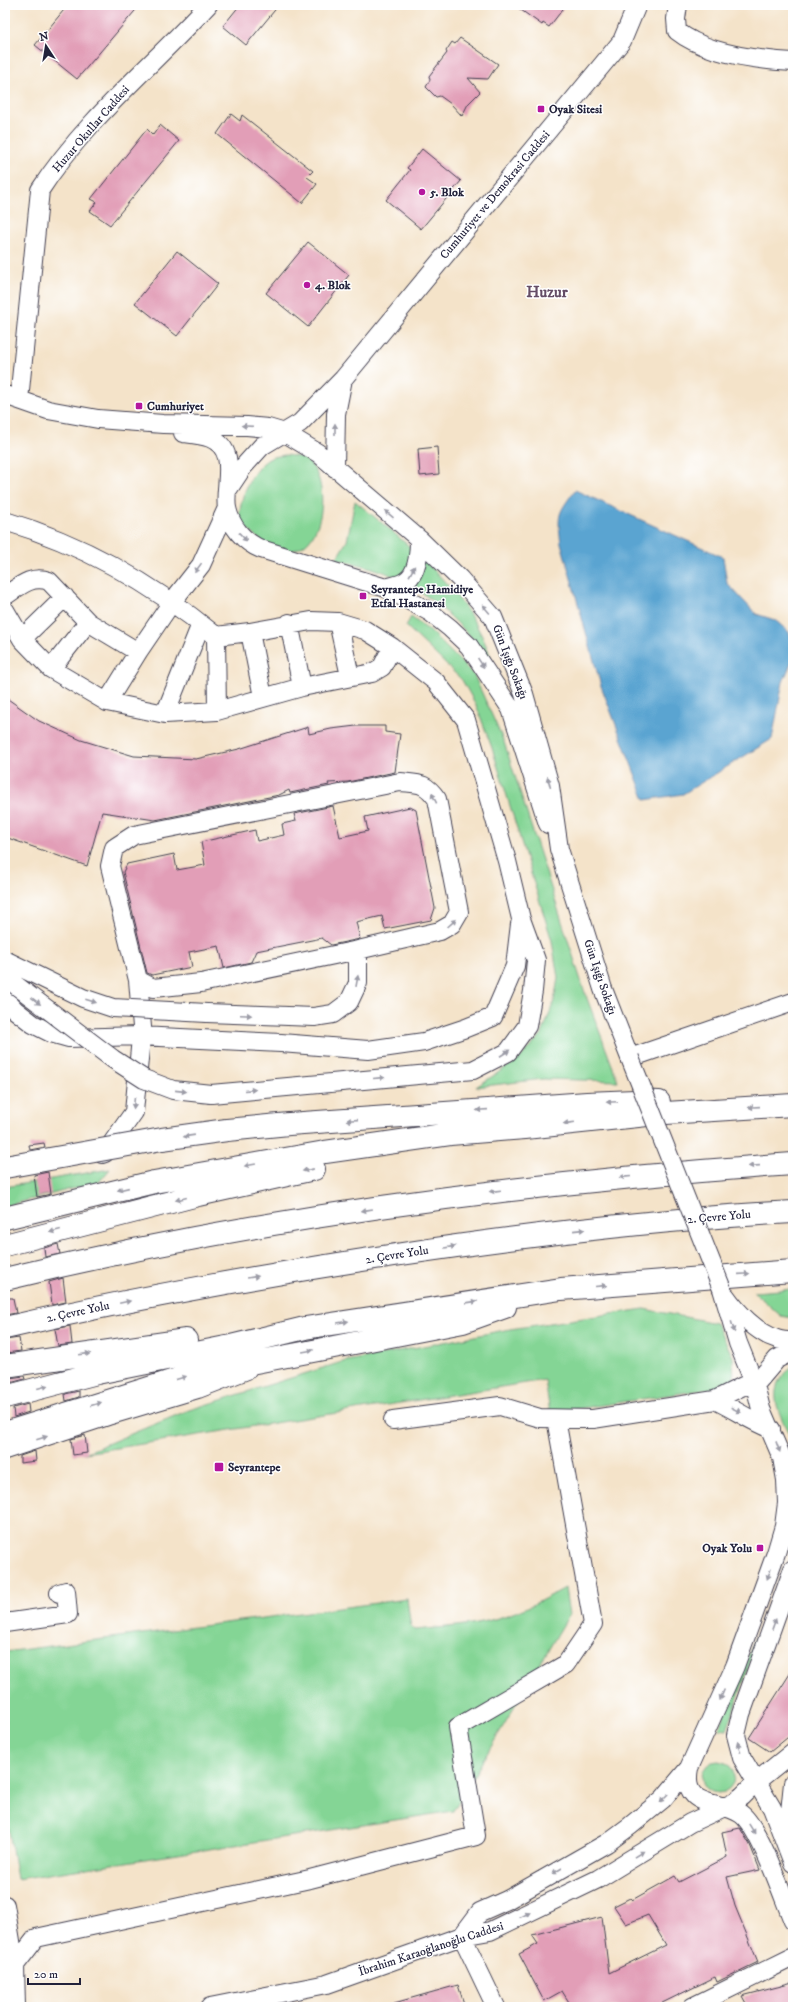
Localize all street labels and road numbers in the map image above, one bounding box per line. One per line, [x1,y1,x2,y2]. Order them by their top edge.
street label: Huzur Okullar Caddesi [49,82,133,176]
street label: Cumhuriyet ve Demokrasi Caddesi [437,128,553,262]
street label: Gün Işığı Sokağı [489,623,531,701]
street label: Gün Işığı Sokağı [580,937,620,1017]
street label: 2. Çevre Yolu [687,1207,752,1227]
street label: 2. Çevre Yolu [364,1243,430,1267]
street label: 2. Çevre Yolu [45,1298,111,1326]
street label: İbrahim Karaoğlanoğlu Caddesi [357,1918,505,1980]

